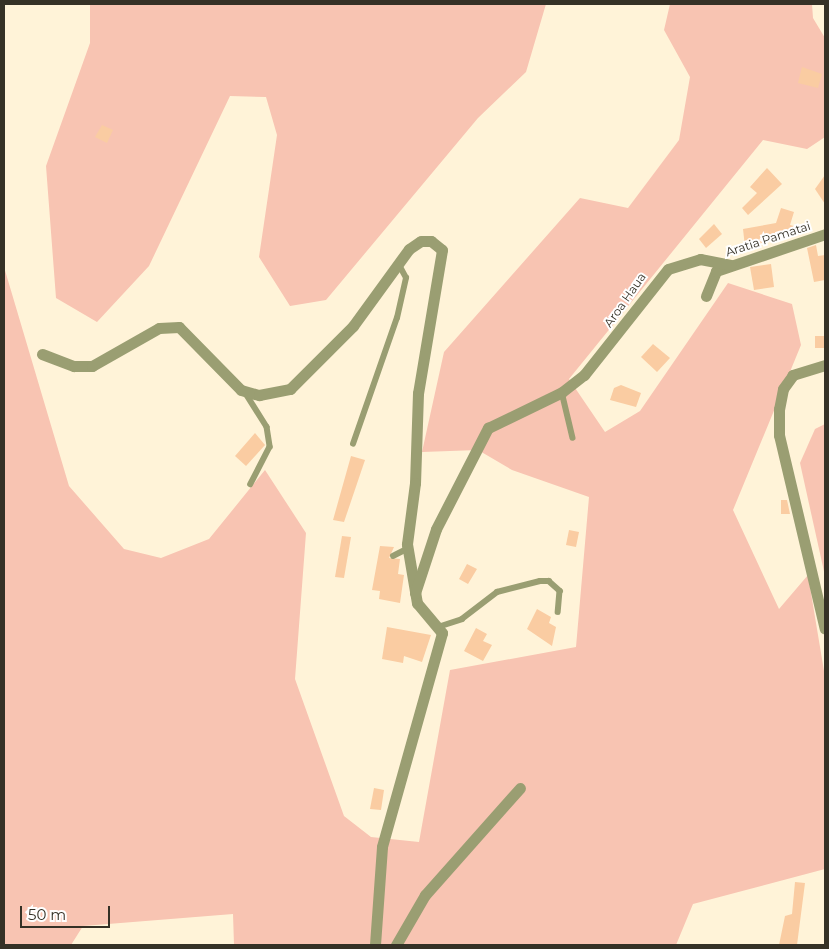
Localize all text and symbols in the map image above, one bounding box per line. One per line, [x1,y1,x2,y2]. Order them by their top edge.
street label: Aratia Pamatai [724,218,812,260]
street label: Aroa Haua [601,270,649,330]
scale bar [22,896,112,928]
text: 50 m [28,905,66,924]

